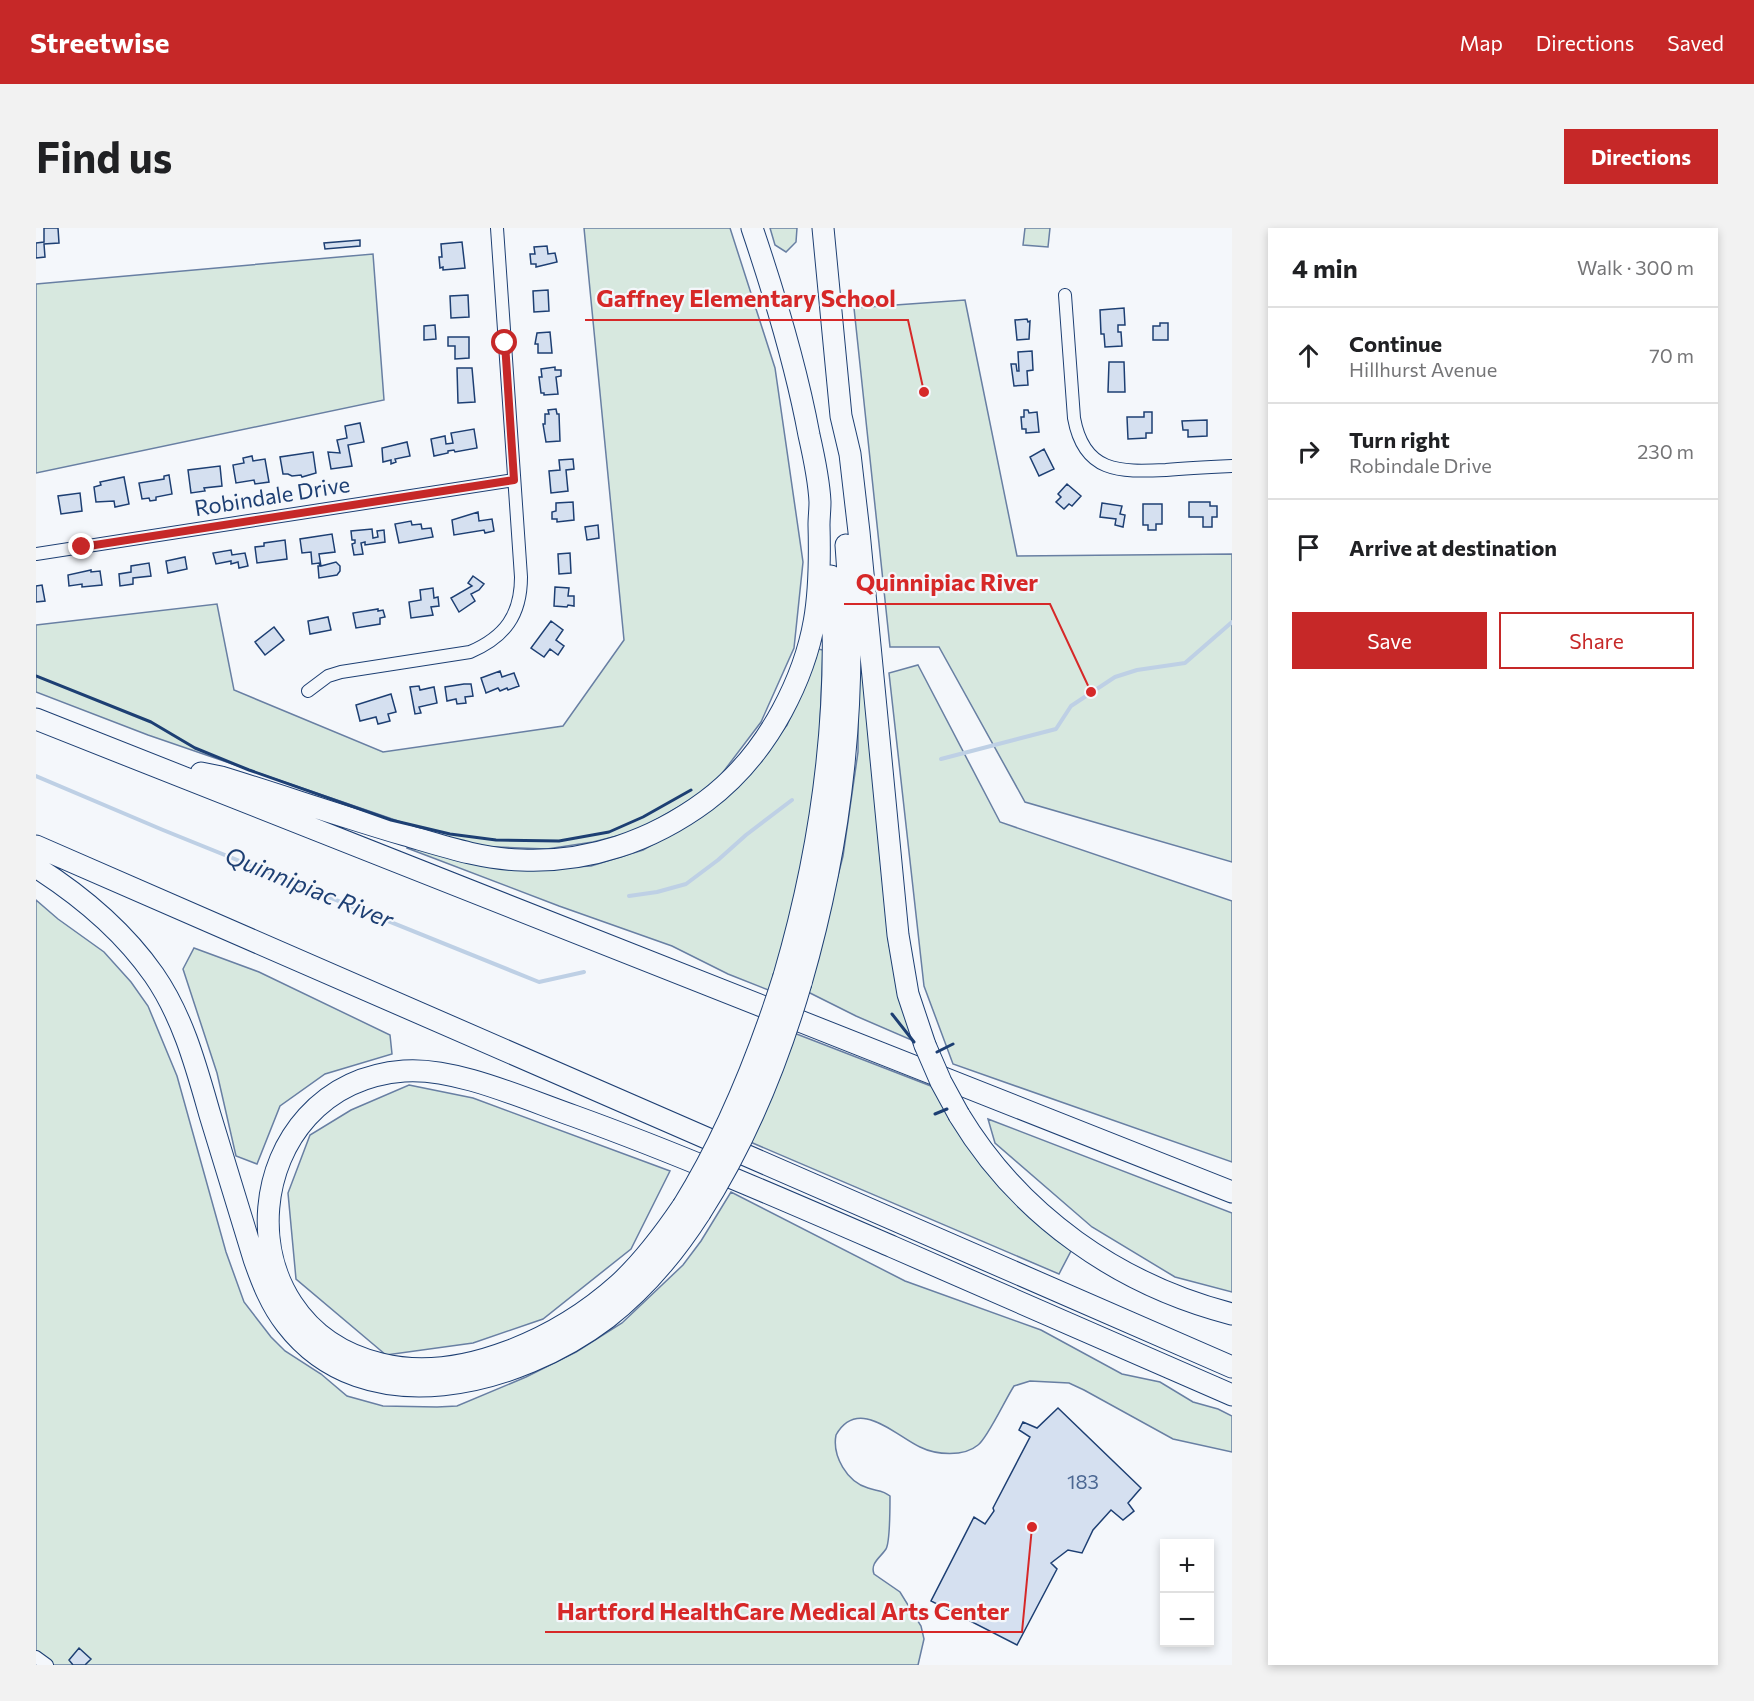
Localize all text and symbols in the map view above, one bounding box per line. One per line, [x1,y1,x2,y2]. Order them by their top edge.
text: Streetwise [30,25,170,59]
text: Map [1460,30,1503,55]
text: Directions [1536,30,1634,55]
text: Saved [1667,30,1724,55]
button: Directions [1564,129,1718,184]
text: Find us [36,130,172,182]
text: 4 min [1292,252,1358,283]
text: Walk · 300 m [1577,255,1694,279]
callout: Gaffney Elementary School [585,278,908,320]
text: Gaffney Elementary School [596,283,896,312]
route start [491,329,517,355]
text: Continue [1349,330,1442,357]
icon: ahead [1292,339,1325,372]
text: 70 m [1649,343,1694,367]
text: Hillhurst Avenue [1349,357,1497,381]
text: Turn right [1349,426,1450,453]
icon: right [1292,435,1325,468]
text: 230 m [1637,439,1694,463]
text: Robindale Drive [1349,453,1492,477]
street label: Robindale Drive [192,470,352,521]
icon: arrive [1292,531,1325,564]
route end [68,533,94,559]
text: Arrive at destination [1349,534,1557,561]
callout: Quinnipiac River [844,562,1050,604]
text: Quinnipiac River [856,567,1038,596]
button: Save [1292,612,1487,669]
button: Share [1499,612,1694,669]
water label: Quinnipiac River [221,840,399,934]
house number: 183 [1067,1469,1099,1493]
map controls [1160,1539,1214,1647]
button: + [1160,1539,1214,1593]
callout: Hartford HealthCare Medical Arts Center [545,1590,1022,1632]
button: − [1160,1593,1214,1647]
text: Hartford HealthCare Medical Arts Center [557,1596,1009,1625]

